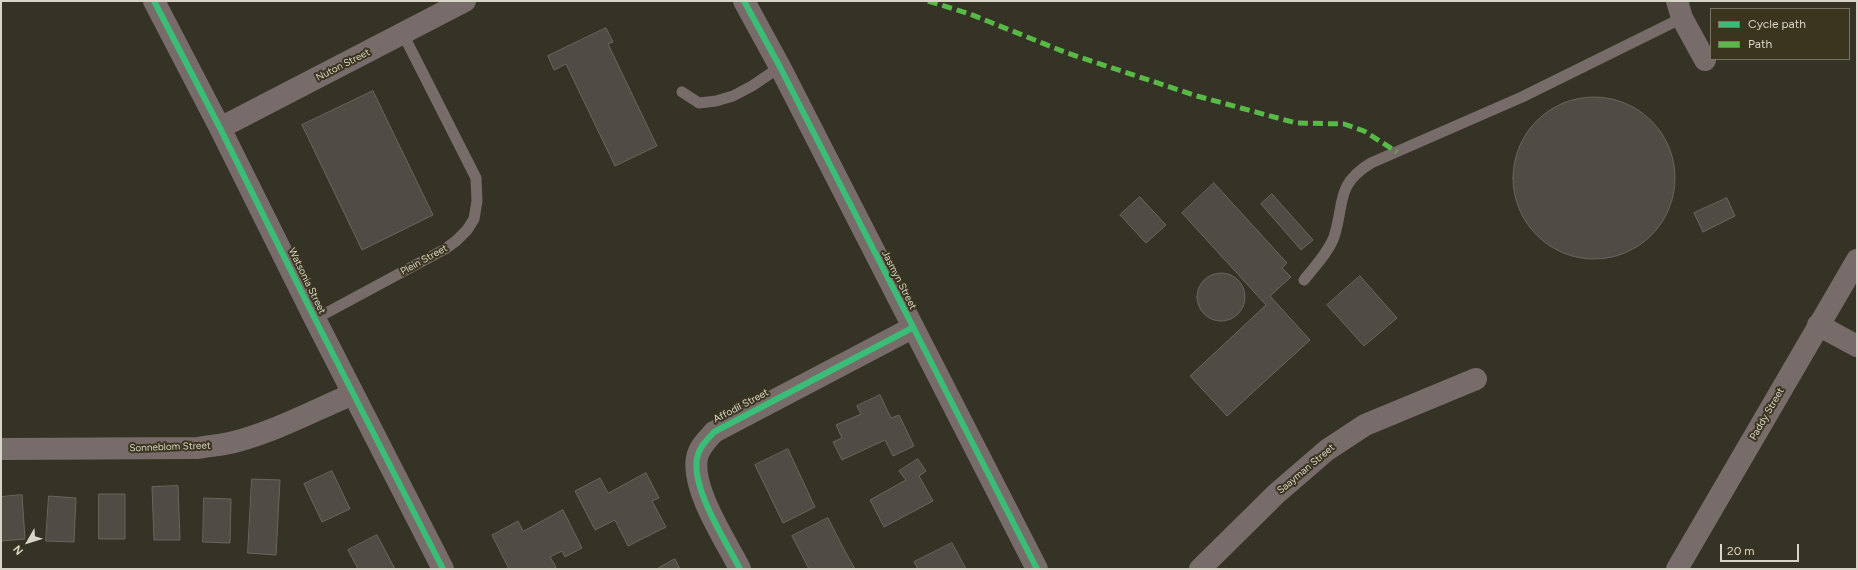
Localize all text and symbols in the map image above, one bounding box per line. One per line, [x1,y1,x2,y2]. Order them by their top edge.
legend [1710,8,1850,60]
text: Cycle path [1748,17,1806,31]
text: Path [1748,37,1772,51]
street label: Nuton Street [314,46,372,84]
street label: Plein Street [398,242,450,278]
street label: Watsonia Street [286,246,328,316]
street label: Jasmyn Street [879,248,919,312]
street label: Affodil Street [711,386,771,426]
street label: Paddy Street [1747,386,1787,442]
street label: Sonneblom Street [129,440,211,454]
street label: Saayman Street [1275,442,1337,496]
north arrow [8,522,48,562]
scale bar [1722,536,1801,562]
text: N [11,542,26,557]
text: 20 m [1727,544,1755,558]

